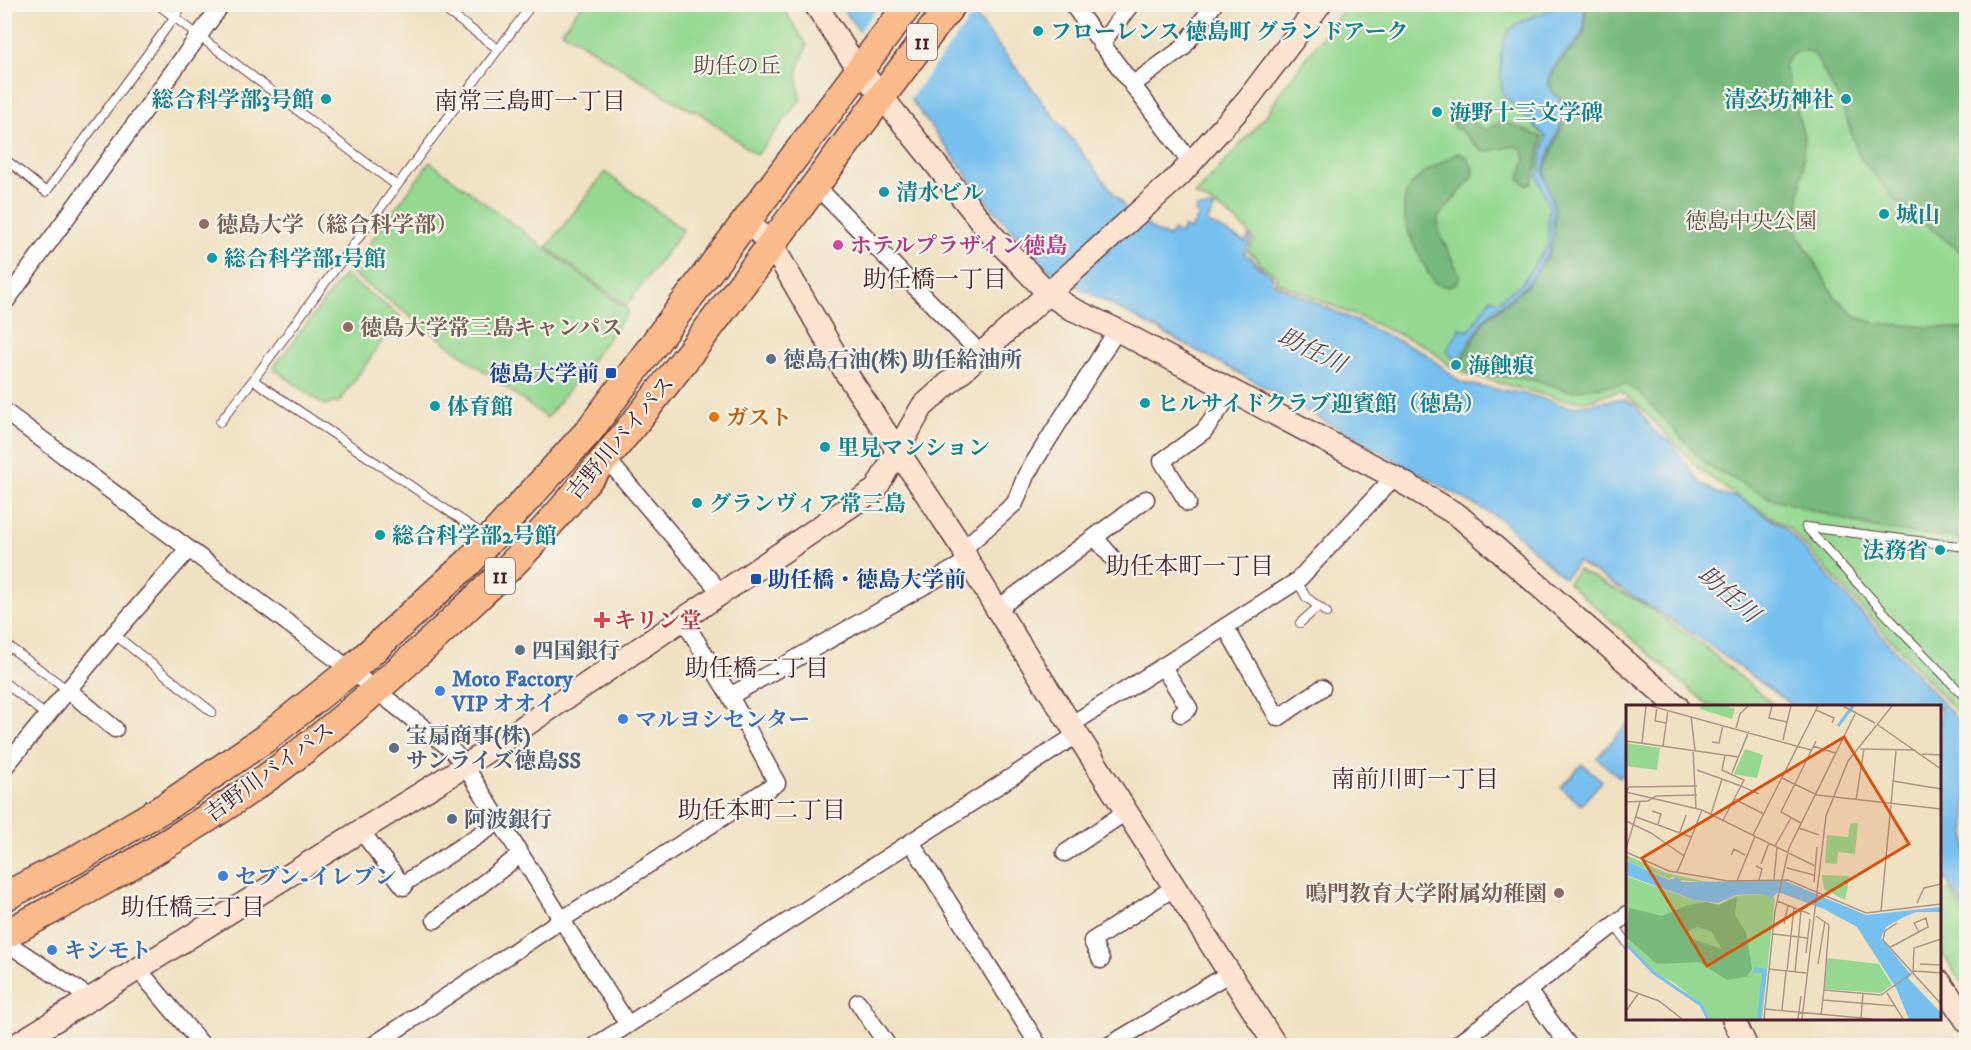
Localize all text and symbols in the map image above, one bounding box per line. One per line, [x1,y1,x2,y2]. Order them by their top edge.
place label: フローレンス 徳島町 グランドアーク [1050,19,1408,46]
road number: 11 [907,24,937,60]
marker: フローレンス 徳島町 グランドアーク [1031,24,1045,38]
park label: 助任の丘 [693,53,781,80]
place label: 総合科学部3号館 [152,87,314,114]
district label: 南常三島町一丁目 [434,87,626,117]
place label: 清玄坊神社 [1724,87,1834,114]
marker: 総合科学部3号館 [319,92,333,106]
marker: 清玄坊神社 [1839,92,1853,106]
place label: 海野十三文学碑 [1449,100,1603,127]
marker: 海野十三文学碑 [1430,105,1444,119]
place label: 清水ビル [896,180,984,207]
marker: 清水ビル [877,185,891,199]
place label: 城山 [1896,202,1940,229]
marker: 城山 [1877,207,1891,221]
park label: 徳島中央公園 [1685,208,1817,235]
place label: 徳島大学（総合科学部） [216,212,458,239]
marker: 徳島大学（総合科学部） [197,217,211,231]
place label: ホテルプラザイン徳島 [850,233,1067,260]
marker: ホテルプラザイン徳島 [831,238,845,252]
place label: 総合科学部1号館 [224,246,386,273]
marker: 総合科学部1号館 [205,251,219,265]
district label: 助任橋一丁目 [863,265,1007,295]
place label: 徳島大学常三島キャンパス [360,315,622,342]
marker: 徳島大学常三島キャンパス [341,320,355,334]
water label: 助任川 [1273,322,1353,381]
place label: 徳島石油(株) 助任給油所 [783,347,1022,374]
marker: 徳島石油(株) 助任給油所 [764,352,778,366]
place label: 海蝕痕 [1468,353,1534,380]
marker: 海蝕痕 [1449,358,1463,372]
place label: 徳島大学前 [489,361,599,388]
marker: 徳島大学前 [604,366,618,380]
street label: 吉野川バイパス [561,370,681,505]
place label: ヒルサイドクラブ迎賓館（徳島） [1157,391,1485,418]
place label: 体育館 [447,394,513,421]
marker: ヒルサイドクラブ迎賓館（徳島） [1138,396,1152,410]
marker: 体育館 [428,399,442,413]
place label: ガスト [726,405,792,432]
marker: ガスト [707,410,721,424]
place label: 里見マンション [837,435,990,462]
marker: 里見マンション [818,440,832,454]
place label: グランヴィア常三島 [709,491,906,518]
marker: グランヴィア常三島 [690,496,704,510]
place label: 総合科学部2号館 [392,523,557,550]
marker: 総合科学部2号館 [373,528,387,542]
place label: 法務省 [1862,538,1928,565]
marker: 法務省 [1933,543,1947,557]
district label: 助任本町一丁目 [1106,552,1274,582]
road number: 11 [485,558,515,594]
water label: 助任川 [1691,560,1768,632]
place label: 助任橋・徳島大学前 [768,567,966,594]
marker: 助任橋・徳島大学前 [749,572,763,586]
place label: キリン堂 [614,608,702,635]
marker: キリン堂 [595,613,609,627]
place label: 四国銀行 [532,638,620,665]
marker: 四国銀行 [513,643,527,657]
district label: 助任橋二丁目 [685,654,829,684]
place label: Moto Factory VIP オオイ [451,666,573,718]
marker: Moto Factory VIP オオイ [433,684,447,698]
inset map [1626,705,1941,1020]
place label: マルヨシセンター [635,707,810,734]
marker: マルヨシセンター [616,712,630,726]
street label: 吉野川バイパス [200,716,340,828]
place label: 宝扇商事(株) サンライズ徳島SS [406,723,581,775]
marker: 宝扇商事(株) サンライズ徳島SS [387,741,401,755]
district label: 南前川町一丁目 [1331,765,1499,795]
district label: 助任本町二丁目 [678,796,846,826]
place label: 阿波銀行 [464,807,552,834]
marker: 阿波銀行 [445,812,459,826]
place label: セブン-イレブン [235,864,396,891]
marker: セブン-イレブン [216,869,230,883]
place label: 鳴門教育大学附属幼稚園 [1305,881,1547,908]
marker: 鳴門教育大学附属幼稚園 [1552,886,1566,900]
district label: 助任橋三丁目 [121,893,265,923]
place label: キシモト [64,938,152,965]
marker: キシモト [45,943,59,957]

